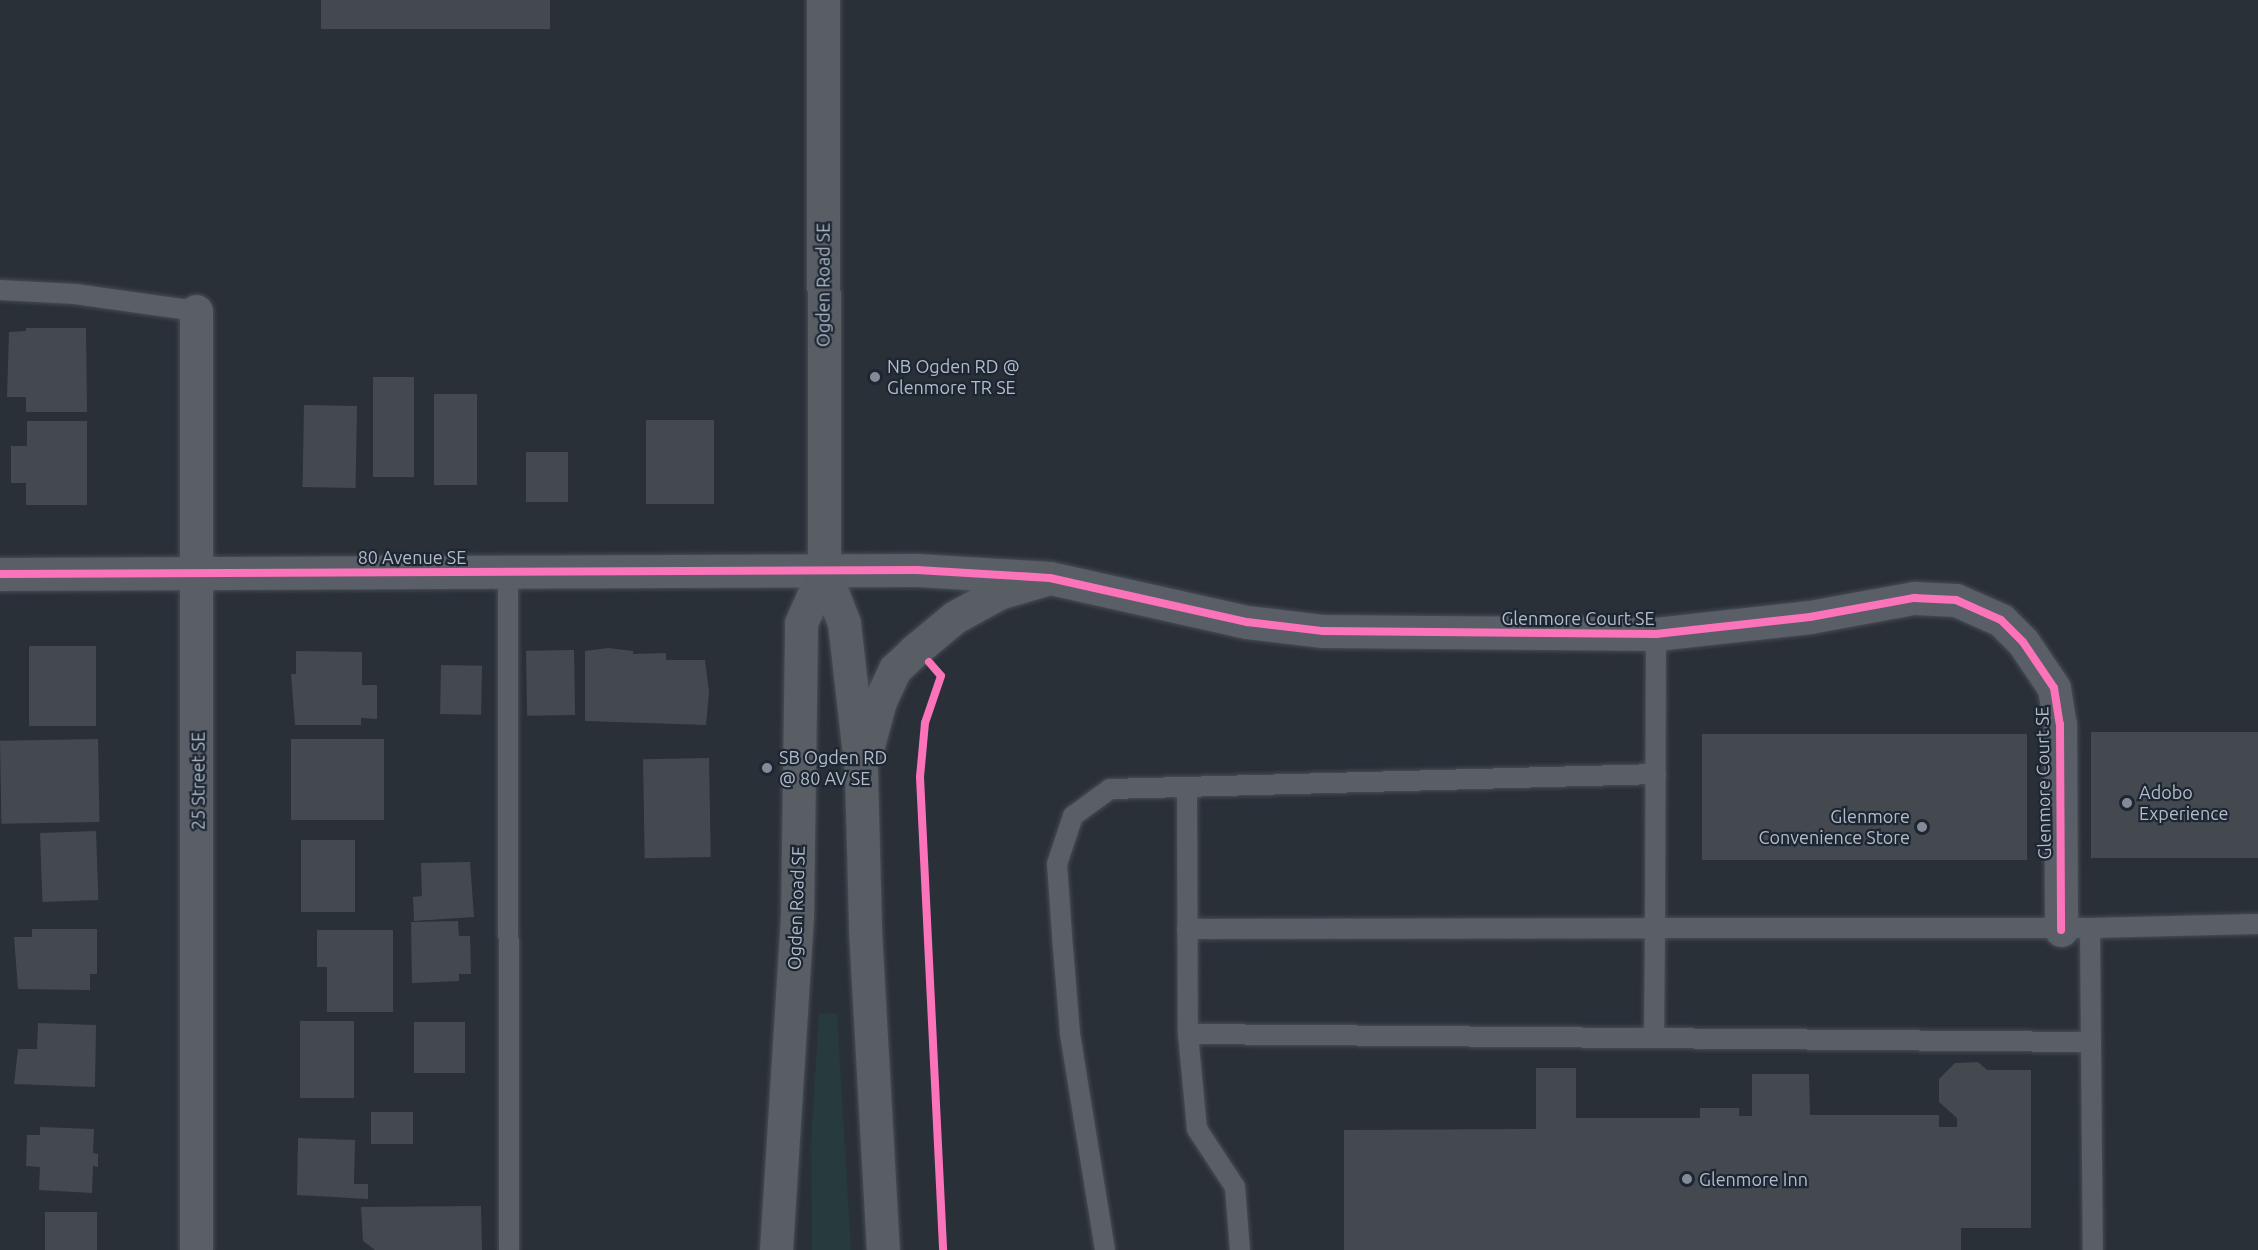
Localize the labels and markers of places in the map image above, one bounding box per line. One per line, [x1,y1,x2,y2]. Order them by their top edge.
place label: NB Ogden RD @ Glenmore TR SE [887,356,1020,398]
marker: NB Ogden RD @ Glenmore TR SE [868,370,882,384]
place label: SB Ogden RD @ 80 AV SE [779,747,887,789]
marker: SB Ogden RD @ 80 AV SE [760,761,774,775]
place label: Adobo Experience [2139,782,2228,824]
marker: Adobo Experience [2120,796,2134,810]
place label: Glenmore Convenience Store [1759,806,1910,848]
marker: Glenmore Convenience Store [1915,820,1929,834]
place label: Glenmore Inn [1699,1168,1808,1190]
marker: Glenmore Inn [1680,1172,1694,1186]

